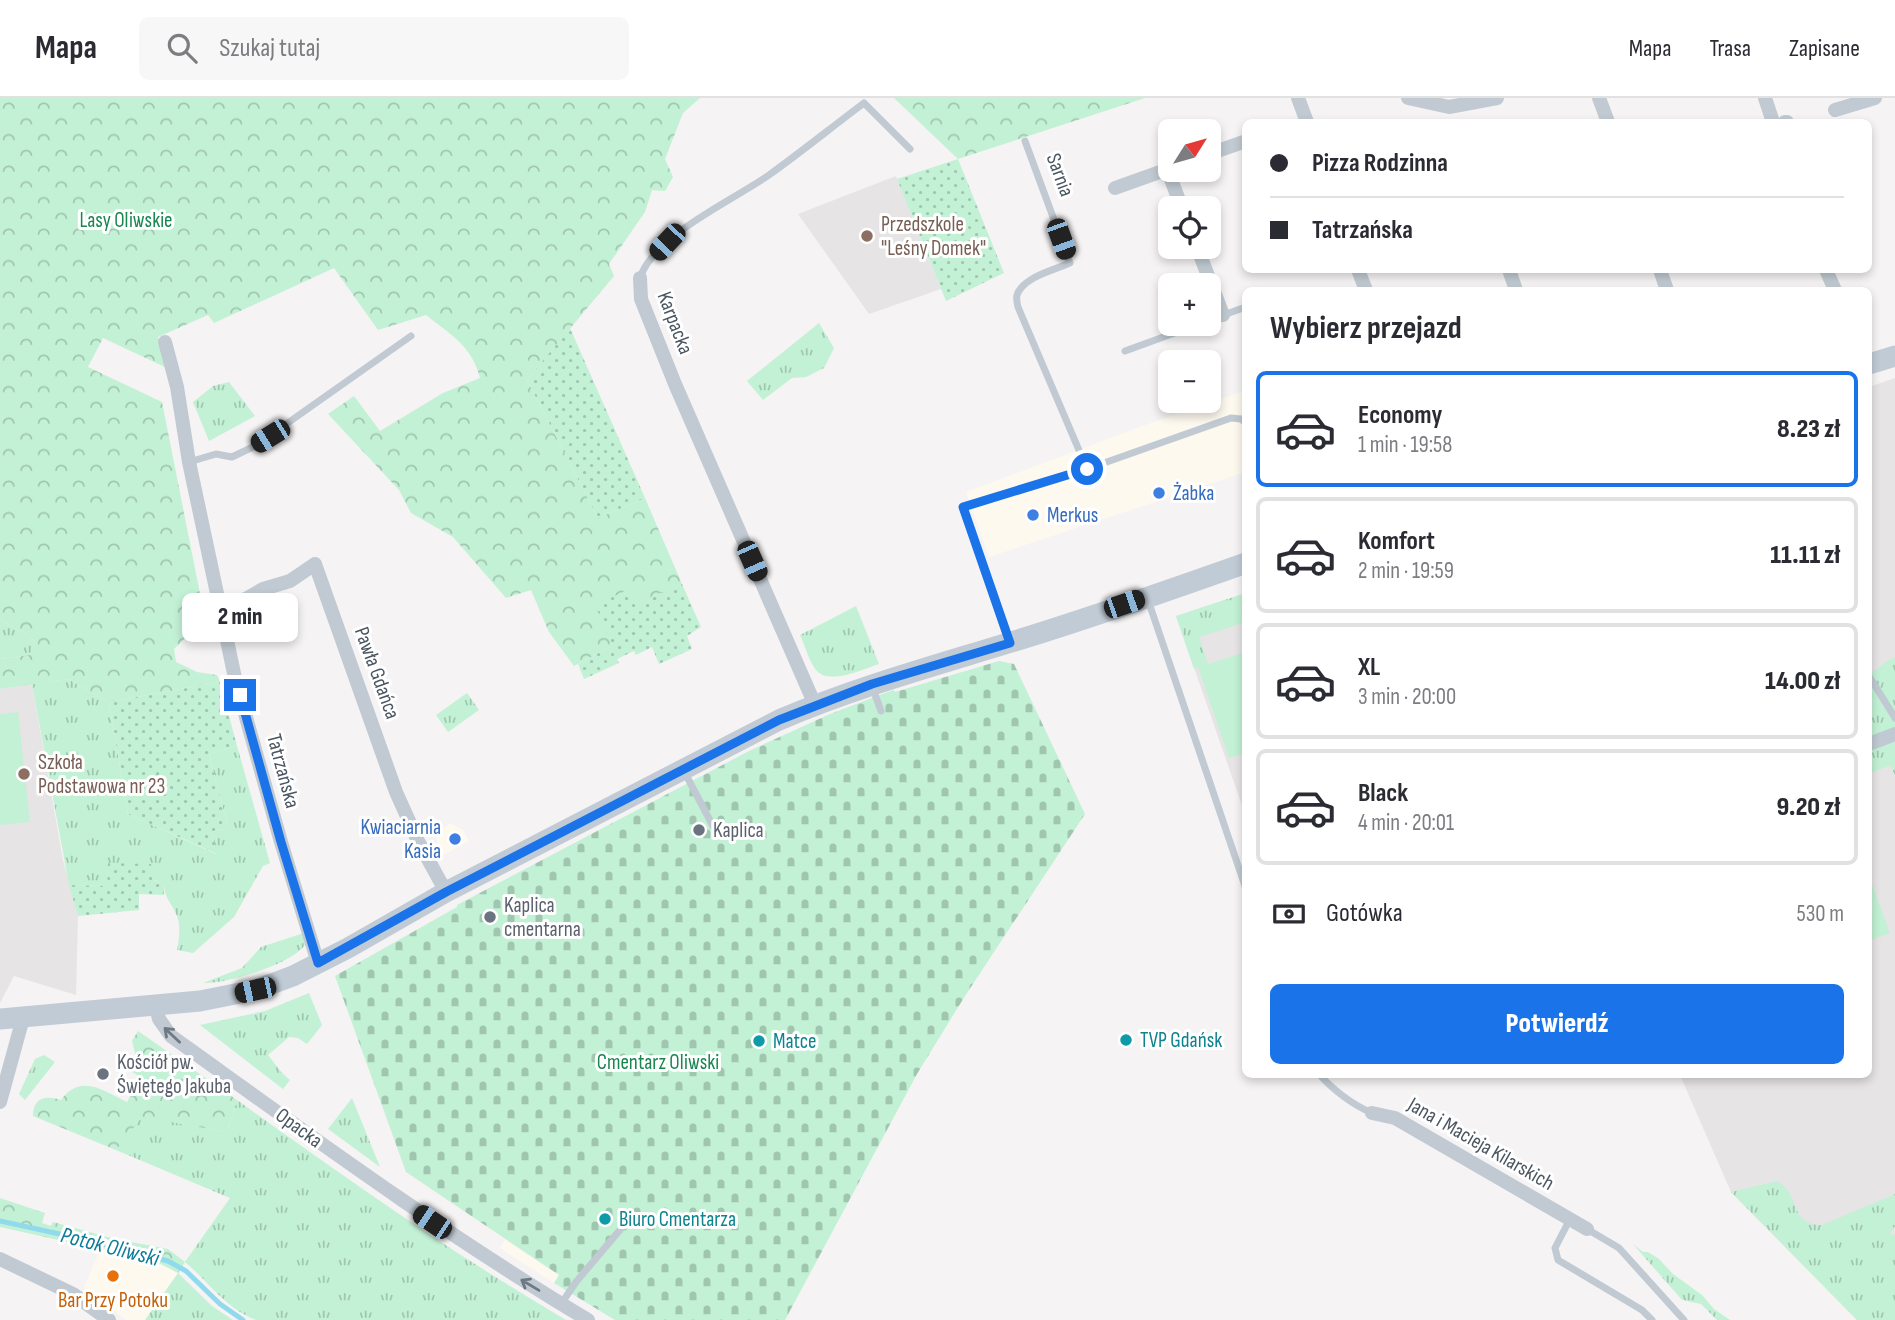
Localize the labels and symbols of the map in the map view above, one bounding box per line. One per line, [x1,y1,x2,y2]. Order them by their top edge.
north arrow [1158,119,1222,182]
street label: Sarnia [1041,150,1079,200]
park label: Lasy Oliwskie [79,208,173,233]
place label: Przedszkole "Leśny Domek" [881,212,986,261]
car [1044,216,1079,262]
car [645,219,690,265]
marker: Przedszkole "Leśny Domek" [859,228,875,244]
street label: Karpacka [652,288,698,358]
car [247,416,294,456]
route start [1071,453,1103,485]
place label: Żabka [1173,481,1214,506]
marker: Żabka [1151,485,1167,501]
place label: Merkus [1047,503,1098,528]
marker: Merkus [1025,507,1041,523]
car [734,538,771,584]
car [1101,587,1148,621]
callout: 2 min [182,594,298,642]
street label: Pawła Gdańca [349,623,405,723]
route end [224,679,256,711]
street label: Tatrzańska [261,731,305,811]
place label: Szkoła Podstawowa nr 23 [38,750,165,799]
marker: Szkoła Podstawowa nr 23 [16,766,32,782]
place label: Kwiaciarnia Kasia [361,815,441,864]
place label: Kaplica [713,818,764,843]
marker: Kaplica [691,822,707,838]
marker: Kwiaciarnia Kasia [447,831,463,847]
place label: Kaplica cmentarna [504,893,581,942]
marker: Kaplica cmentarna [482,909,498,925]
car [233,975,278,1005]
one-way arrow [164,1027,182,1044]
place label: TVP Gdańsk [1140,1028,1222,1053]
place label: Matce [773,1029,817,1054]
marker: TVP Gdańsk [1118,1032,1134,1048]
marker: Matce [751,1033,767,1049]
place label: Kościół pw. Świętego Jakuba [117,1050,231,1099]
park label: Cmentarz Oliwski [597,1050,719,1075]
marker: Kościół pw. Świętego Jakuba [95,1066,111,1082]
street label: Jana i Macieja Kilarskich [1403,1092,1559,1196]
street label: Opacka [271,1103,327,1153]
car [409,1202,456,1242]
place label: Biuro Cmentarza [619,1207,736,1232]
marker: Biuro Cmentarza [597,1211,613,1227]
water label: Potok Oliwski [58,1221,163,1273]
marker: Bar Przy Potoku [105,1268,121,1284]
one-way arrow [520,1278,540,1292]
place label: Bar Przy Potoku [58,1288,168,1313]

